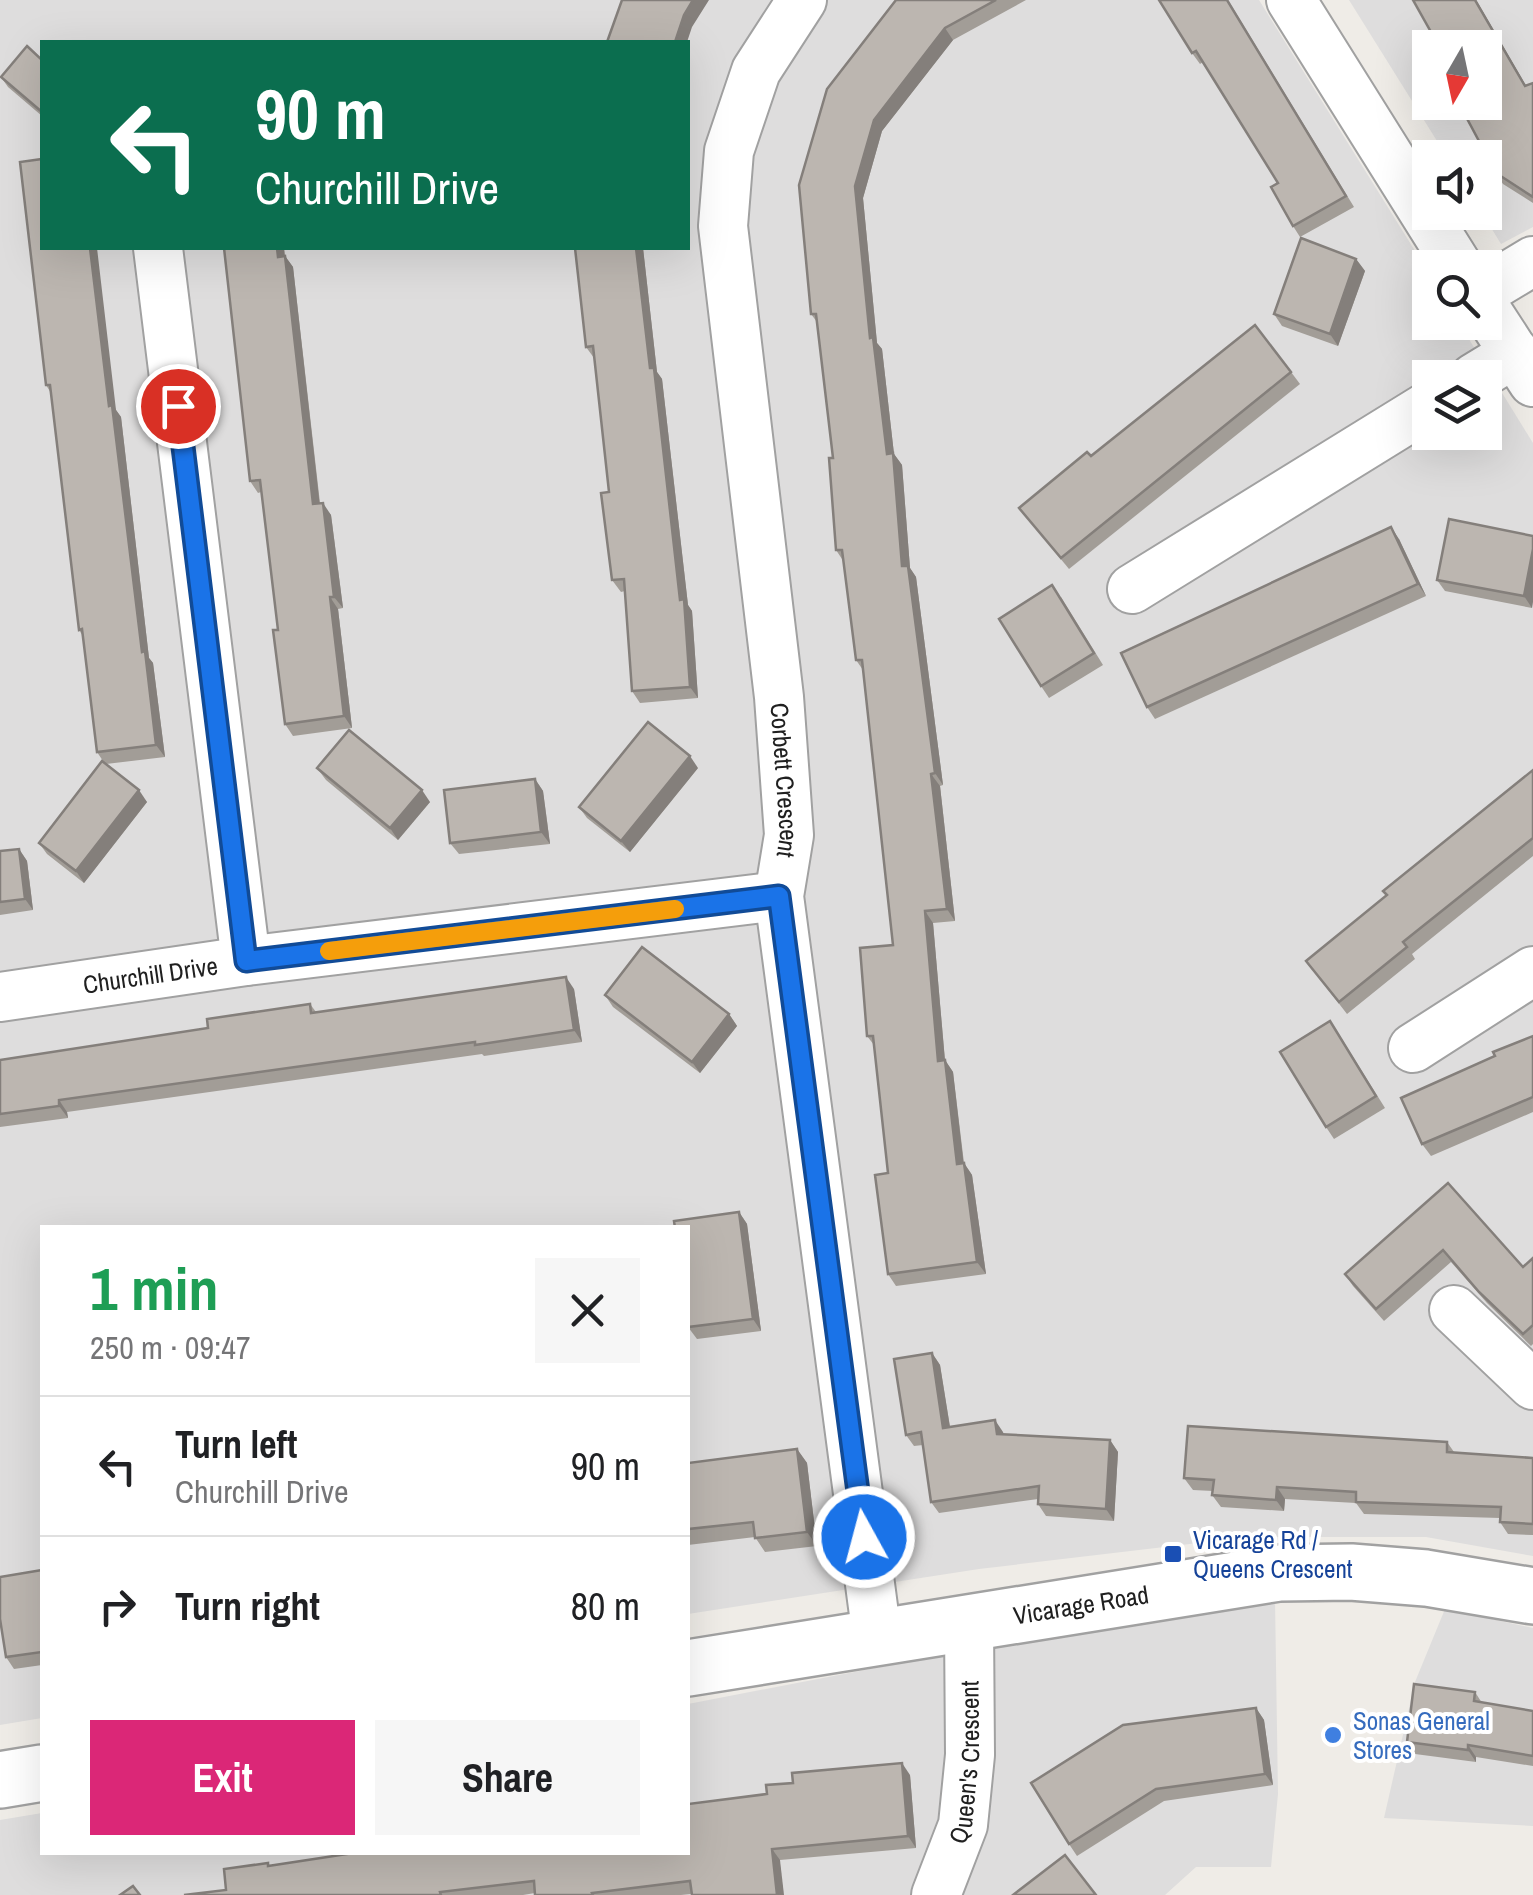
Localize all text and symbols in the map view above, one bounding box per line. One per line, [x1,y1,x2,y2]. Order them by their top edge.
north arrow [1412,30,1502,120]
map controls [1412,30,1502,450]
text: 90 m [255,67,386,161]
icon: left [90,80,220,210]
button: sound [1412,140,1502,230]
text: Churchill Drive [255,157,499,218]
button: search [1412,250,1502,340]
button: layers [1412,360,1502,450]
pin [136,364,221,449]
icon: arrive [151,379,206,434]
street label: Corbett Crescent [762,702,806,860]
street label: Churchill Drive [81,948,220,1002]
text: 1 min [90,1248,219,1329]
button: close [535,1258,640,1363]
text: 250 m · 09:47 [90,1326,250,1369]
text: Turn left [175,1419,297,1470]
icon: left [90,1439,145,1494]
text: 90 m [571,1441,640,1492]
text: Churchill Drive [175,1470,349,1513]
position arrow [812,1485,916,1589]
place label: Vicarage Rd / Queens Crescent [1193,1523,1353,1586]
marker: Vicarage Rd / Queens Crescent [1162,1543,1184,1565]
street label: Vicarage Road [1011,1577,1151,1632]
icon: right [90,1579,145,1634]
text: Turn right [175,1581,320,1632]
text: 80 m [571,1581,640,1632]
street label: Queen's Crescent [940,1680,988,1849]
place label: Sonas General Stores [1353,1704,1490,1767]
button: Exit [90,1720,355,1835]
button: Share [375,1720,640,1835]
marker: Sonas General Stores [1322,1724,1344,1746]

